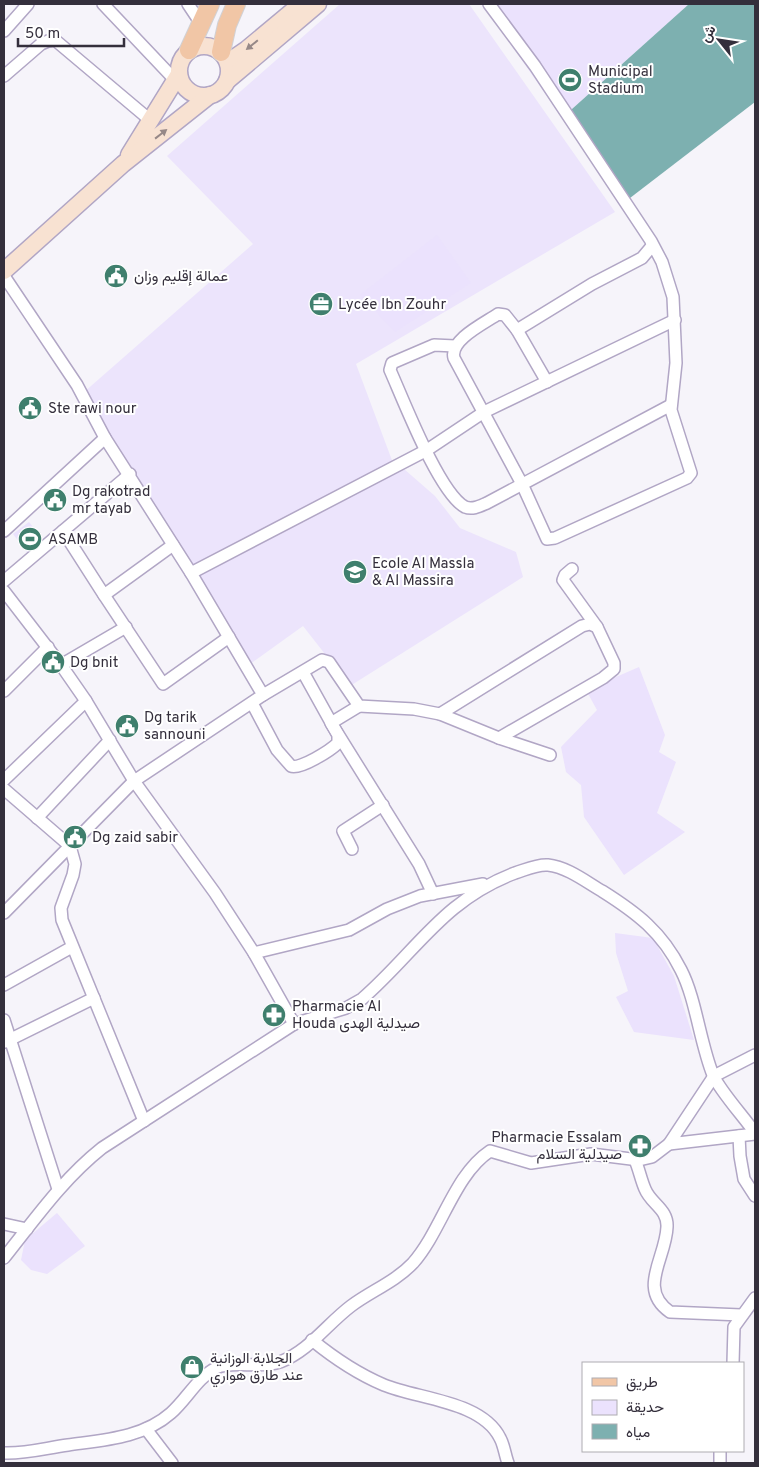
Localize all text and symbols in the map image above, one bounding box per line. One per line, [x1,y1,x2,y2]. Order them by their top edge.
scale bar [18,15,124,47]
north arrow [694,15,744,65]
text: ش [697,23,721,46]
text: 50 m [25,25,60,44]
one-way arrow [245,40,258,51]
place label: Municipal Stadium [588,63,653,99]
sports icon: Municipal Stadium [557,67,583,93]
one-way arrow [154,128,167,139]
public building icon: عمالة إقليم وزان [103,263,129,289]
place label: عمالة إقليم وزان [134,268,228,287]
office icon: Lycée Ibn Zouhr [308,291,334,317]
place label: Lycée Ibn Zouhr [338,296,446,315]
public building icon: Ste rawi nour [17,395,43,421]
place label: Ste rawi nour [48,400,137,419]
place label: Dg rakotrad mr tayab [72,483,150,519]
public building icon: Dg rakotrad mr tayab [42,487,68,513]
sports icon: ASAMB [17,526,43,552]
place label: ASAMB [48,531,98,550]
place label: Ecole Al Massla & Al Massira [372,555,474,591]
school or university icon: Ecole Al Massla & Al Massira [342,559,368,585]
public building icon: Dg bnit [40,649,66,675]
place label: Dg bnit [70,654,118,673]
place label: Dg tarik sannouni [144,709,205,745]
public building icon: Dg tarik sannouni [114,713,140,739]
public building icon: Dg zaid sabir [62,824,88,850]
place label: Dg zaid sabir [92,829,178,848]
place label: Pharmacie Al Houda صيدلية الهدى [292,998,420,1034]
pharmacy icon: Pharmacie Al Houda صيدلية الهدى [261,1002,287,1028]
place label: Pharmacie Essalam صيدلية السلام [491,1129,622,1165]
pharmacy icon: Pharmacie Essalam صيدلية السلام [627,1133,653,1159]
place label: الجلابة الوزانية عند طارق هواري [210,1350,303,1388]
shop icon: الجلابة الوزانية عند طارق هواري [179,1354,205,1380]
legend [582,1362,744,1452]
text: طريق [626,1374,658,1393]
text: حديقة [626,1399,664,1418]
text: مياه [626,1424,650,1443]

